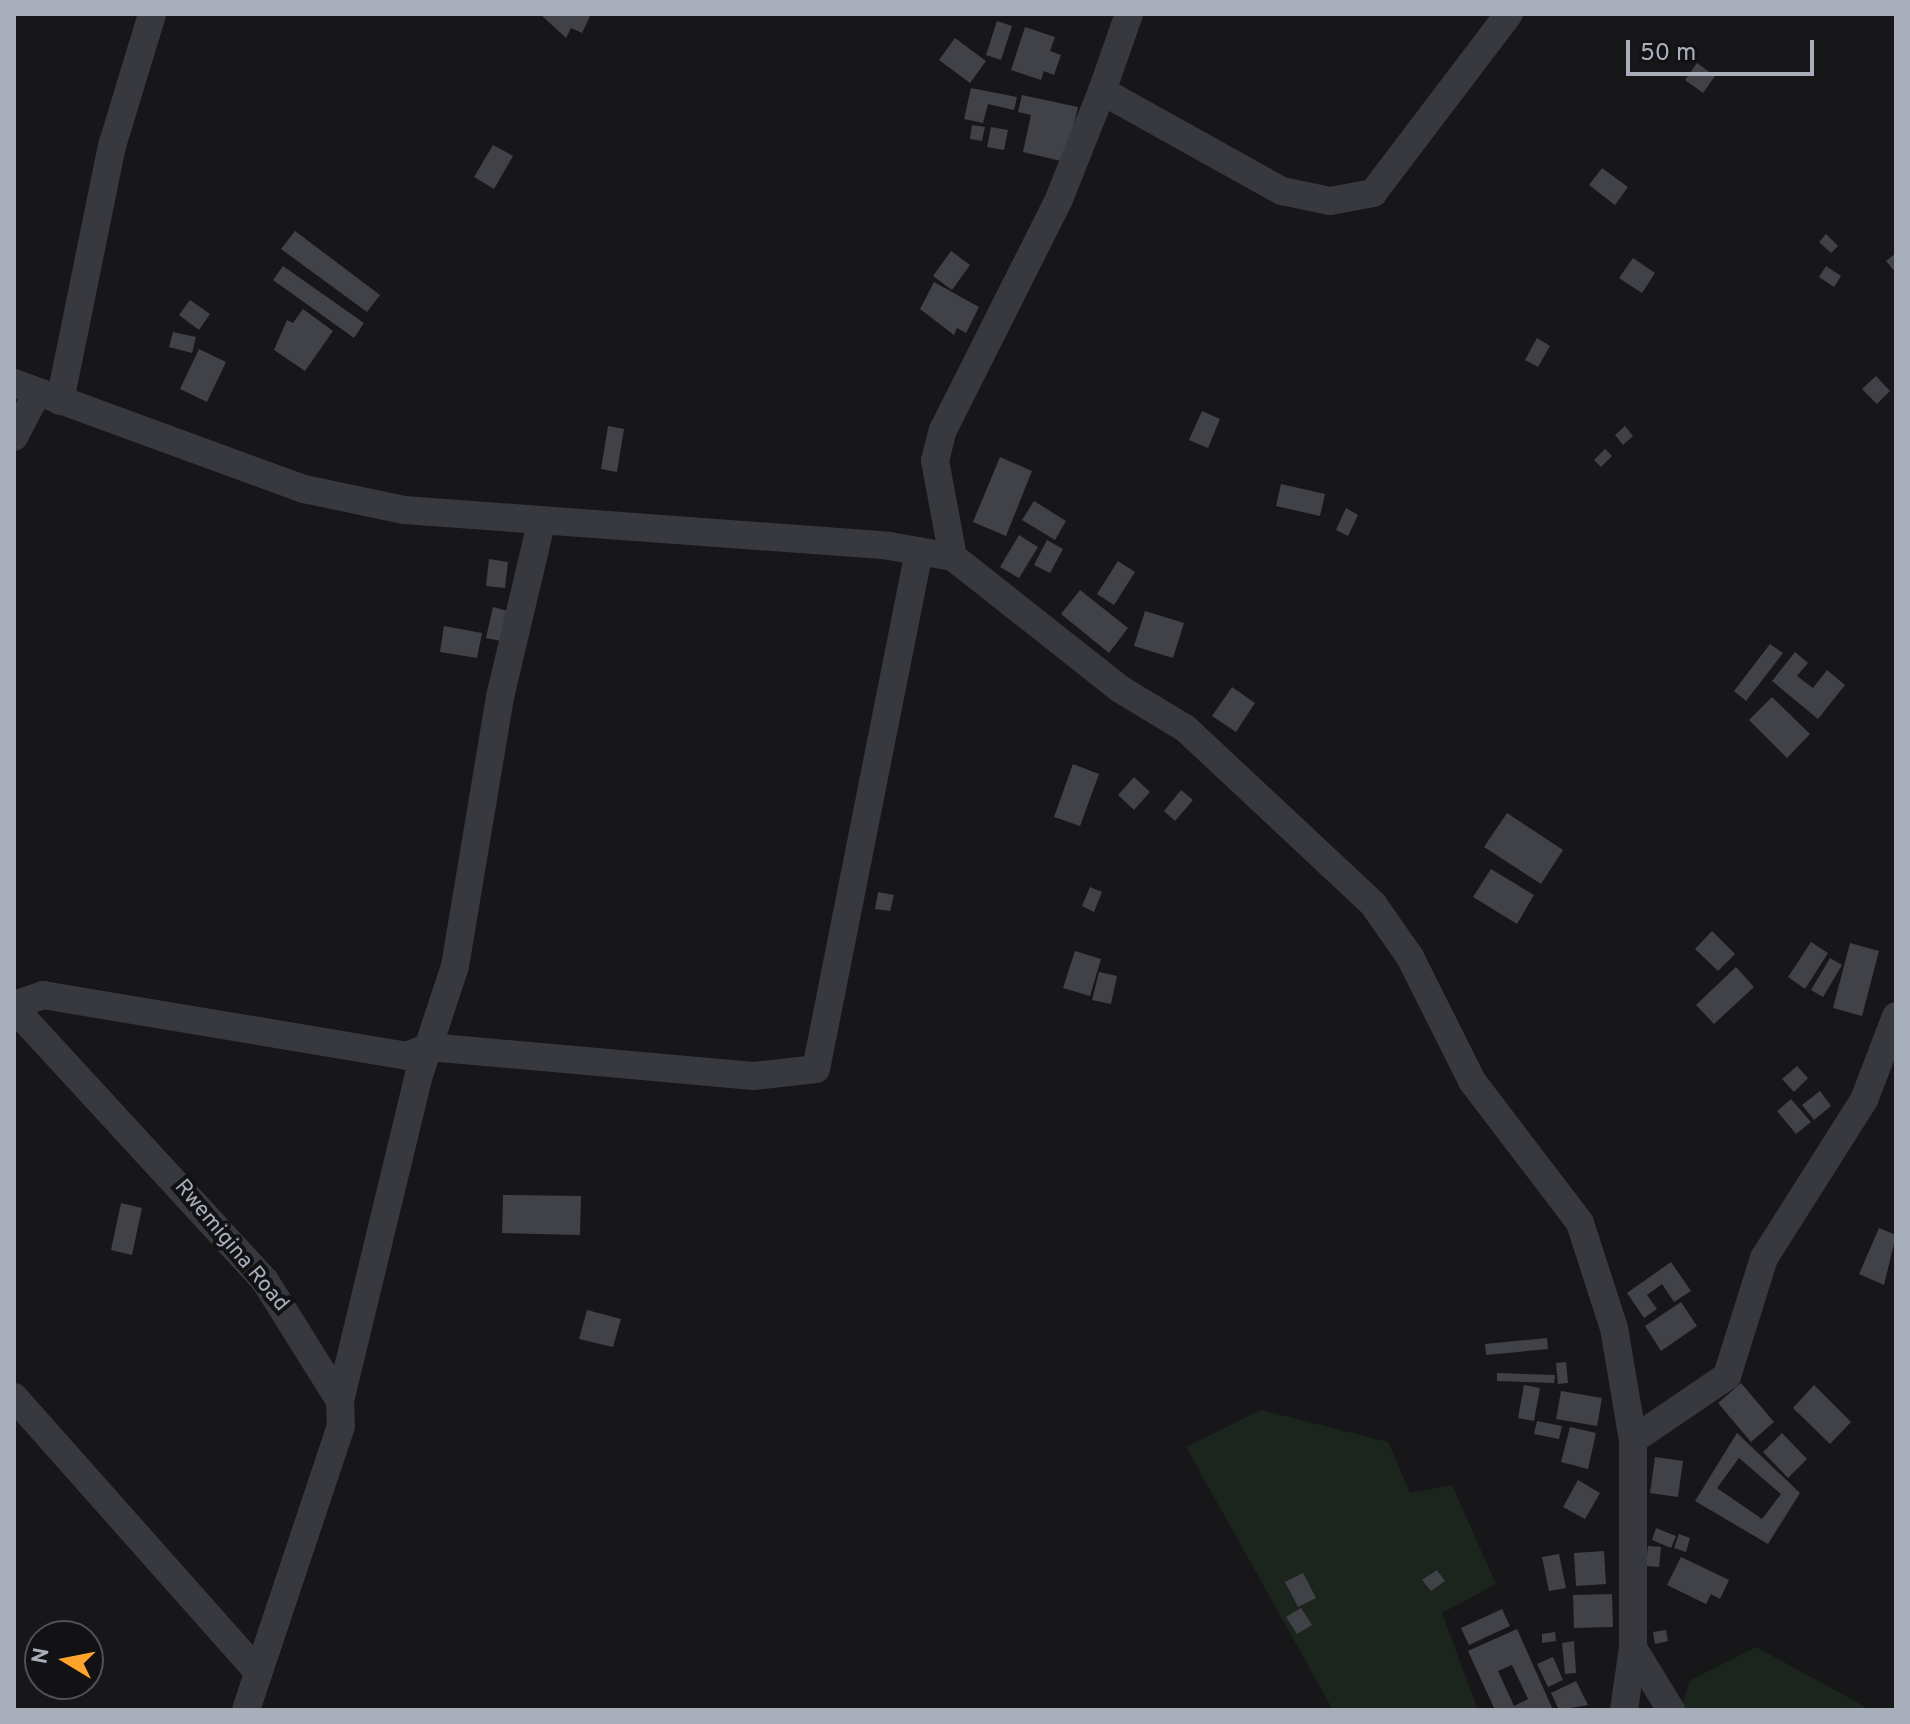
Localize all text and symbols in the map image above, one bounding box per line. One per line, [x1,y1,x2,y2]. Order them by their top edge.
scale bar [1630,24,1818,74]
text: 50 m [1640,39,1696,69]
street label: Rwemigina Road [168,1175,294,1317]
north arrow [24,1620,104,1700]
text: N [27,1646,57,1666]

